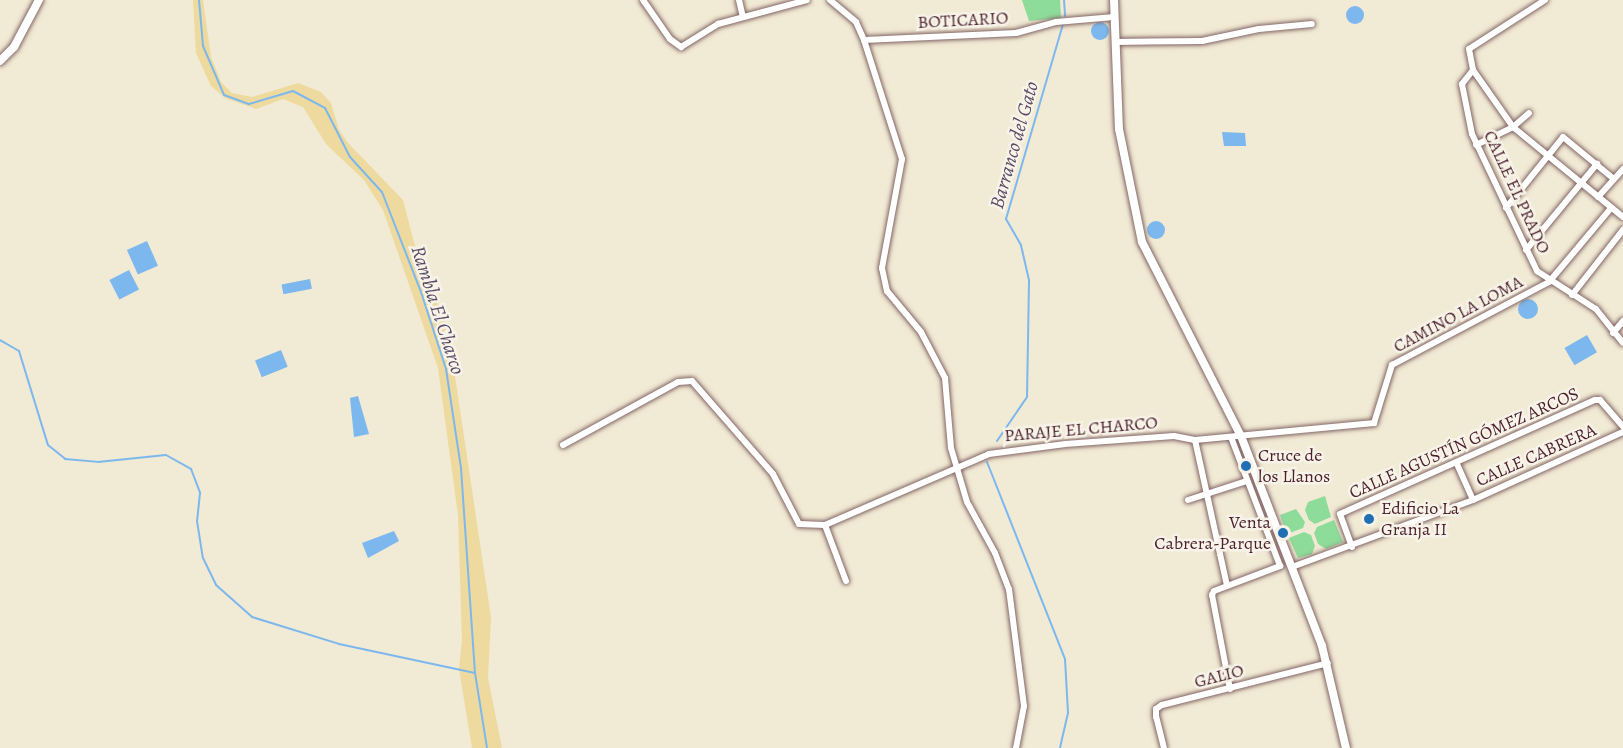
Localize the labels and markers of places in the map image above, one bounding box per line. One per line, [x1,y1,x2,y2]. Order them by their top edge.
place label: Cruce de los Llanos [1258,445,1330,488]
marker: Cruce de los Llanos [1239,459,1253,473]
place label: Edificio La Granja II [1381,498,1459,540]
place label: Venta Cabrera-Parque [1154,512,1271,554]
marker: Edificio La Granja II [1362,512,1376,526]
marker: Venta Cabrera-Parque [1276,526,1290,540]

